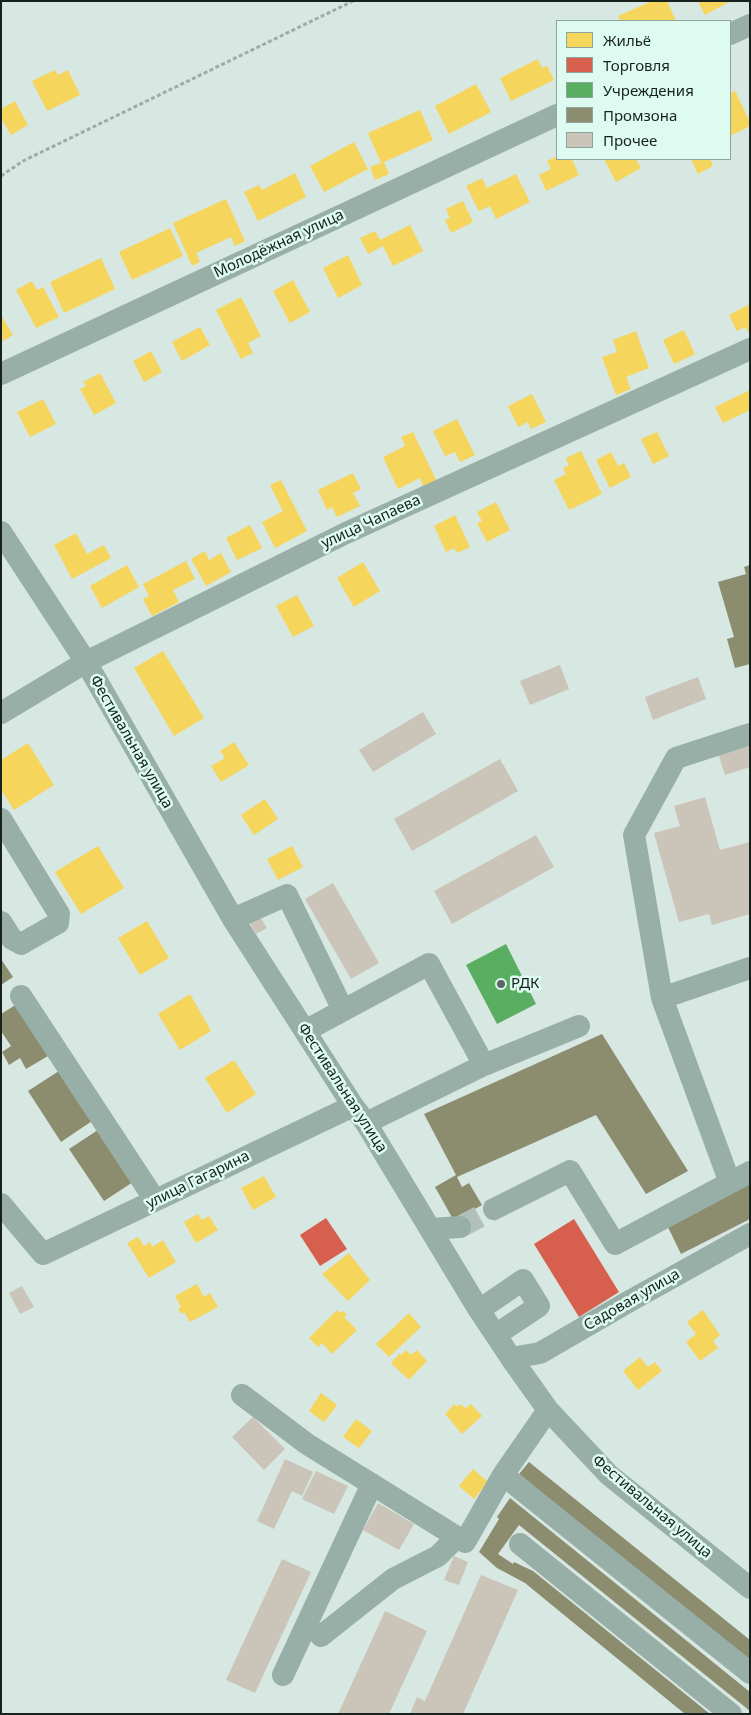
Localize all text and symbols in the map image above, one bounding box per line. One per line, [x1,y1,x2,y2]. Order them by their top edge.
legend [556,20,731,160]
text: Жильё [603,30,651,50]
text: Торговля [603,55,670,75]
text: Учреждения [603,80,694,100]
text: Промзона [603,105,677,125]
text: Прочее [603,130,657,150]
street label: Молодёжная улица [211,206,347,282]
street label: улица Чапаева [319,491,423,553]
street label: Фестивальная улица [86,672,176,812]
place label: РДК [511,975,539,993]
marker: РДК [495,978,507,990]
street label: Фестивальная улица [293,1020,391,1156]
street label: улица Гагарина [143,1147,253,1213]
street label: Садовая улица [581,1265,683,1335]
street label: Фестивальная улица [589,1452,715,1562]

